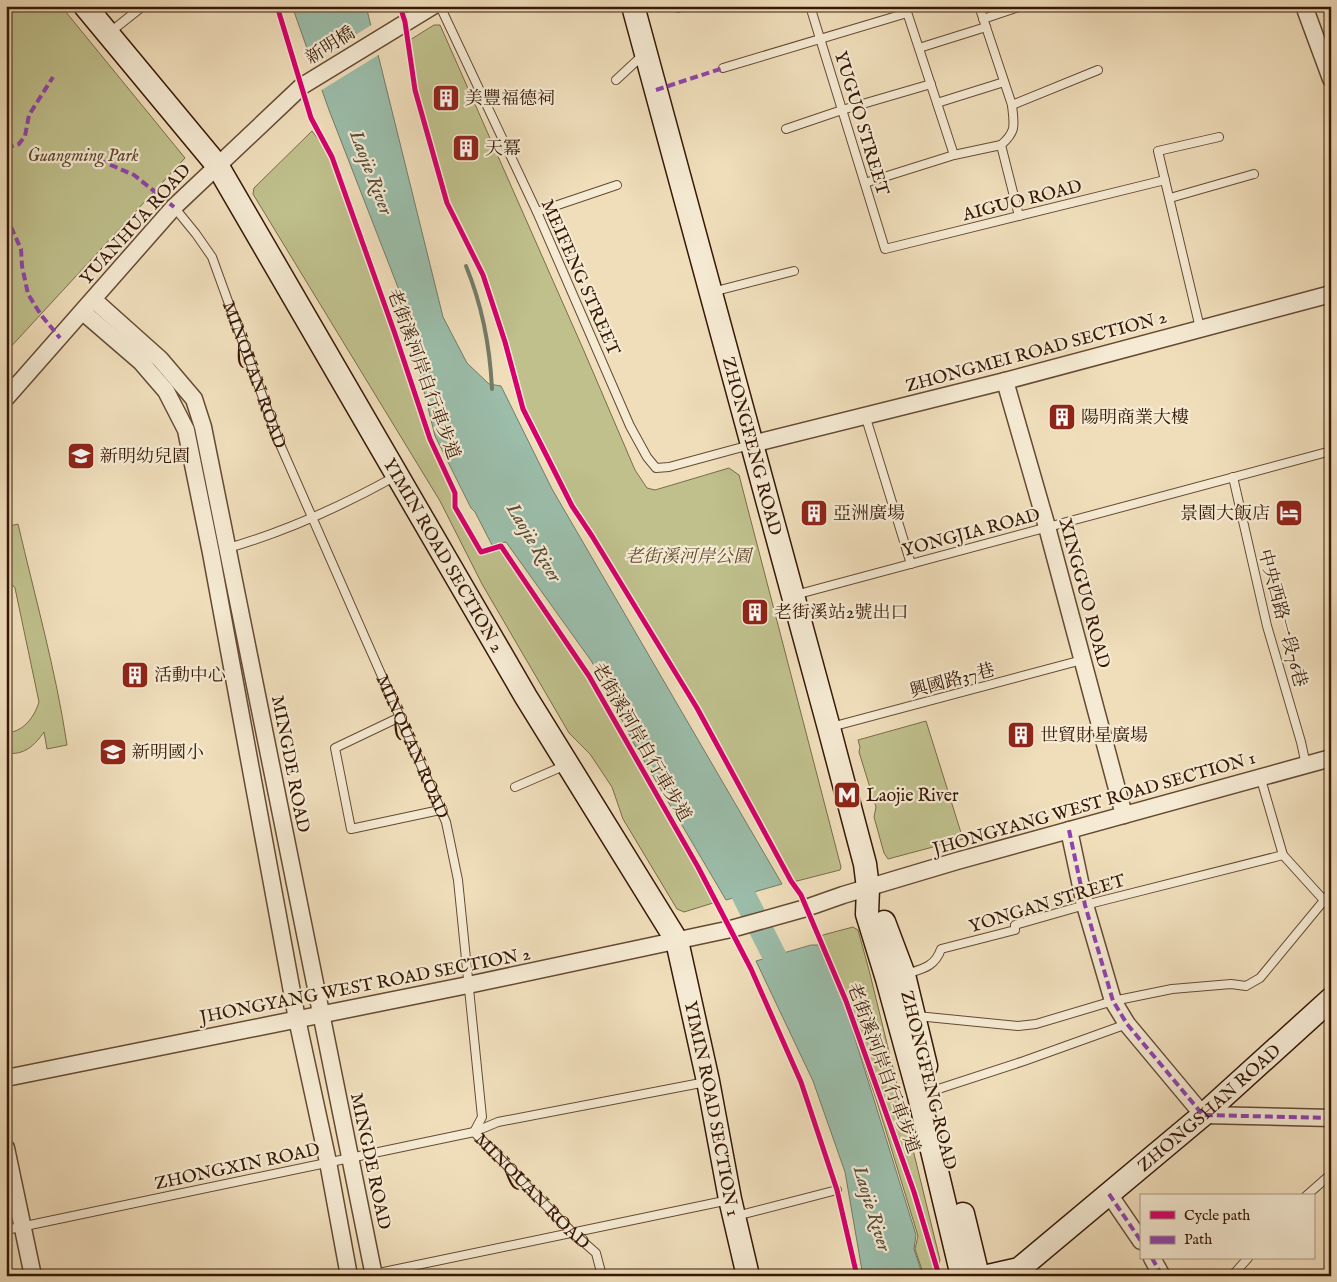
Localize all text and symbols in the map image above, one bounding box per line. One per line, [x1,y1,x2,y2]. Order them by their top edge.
street label: 新明橋 [302,22,360,70]
street label: YUGUO STREET [828,49,893,198]
building icon: 美豐福德祠 [431,83,461,113]
place label: 美豐福德祠 [465,88,555,111]
water label: Laojie River [343,126,398,220]
building icon: 天冪 [451,133,481,163]
place label: 天冪 [485,138,521,161]
park label: Guangming Park [27,145,139,168]
street label: YUANHUA ROAD [76,160,197,290]
street label: AIGUO ROAD [959,176,1084,228]
street label: MEIFENG STREET [535,196,624,359]
street label: 老街溪河岸自行車步道 [381,286,464,463]
street label: MINQUAN ROAD [216,298,290,452]
street label: ZHONGMEI ROAD SECTION 2 [903,306,1170,398]
street label: ZHONGFENG ROAD [716,355,786,538]
building icon: 陽明商業大樓 [1047,402,1077,432]
place label: 陽明商業大樓 [1081,407,1189,430]
school or university icon: 新明幼兒園 [66,441,96,471]
place label: 新明幼兒園 [100,446,190,469]
street label: YIMIN ROAD SECTION 2 [377,455,508,657]
water label: Laojie River [500,498,567,588]
building icon: 亞洲廣場 [799,498,829,528]
hotel icon: 景園大飯店 [1274,498,1304,528]
place label: 亞洲廣場 [833,503,905,526]
place label: 景園大飯店 [1180,503,1270,526]
street label: YONGJIA ROAD [900,504,1043,563]
street label: XINGGUO ROAD [1052,516,1115,671]
park label: 老街溪河岸公園 [625,546,754,569]
street label: 中央西路一段76巷 [1252,547,1311,690]
building icon: 老街溪站2號出口 [740,597,770,627]
place label: 老街溪站2號出口 [774,602,908,625]
street label: 老街溪河岸自行車步道 [586,659,696,826]
street label: 興國路37巷 [907,659,997,704]
building icon: 活動中心 [120,660,150,690]
place label: 活動中心 [154,665,226,688]
street label: MINQUAN ROAD [370,671,453,823]
street label: MINGDE ROAD [265,694,314,835]
building icon: 世貿財星廣場 [1006,720,1036,750]
place label: 世貿財星廣場 [1040,725,1148,748]
school or university icon: 新明國小 [98,737,128,767]
place label: 新明國小 [132,742,204,765]
street label: JHONGYANG WEST ROAD SECTION 1 [929,747,1258,862]
metro station icon: Laojie River [832,780,862,810]
place label: Laojie River [866,785,959,808]
street label: YONGAN STREET [967,870,1128,939]
street label: JHONGYANG WEST ROAD SECTION 2 [196,943,533,1030]
street label: 老街溪河岸自行車步道 [841,980,924,1157]
street label: ZHONGFENG ROAD [894,988,961,1172]
street label: YIMIN ROAD SECTION 1 [678,999,744,1219]
street label: ZHONGSHAN ROAD [1133,1040,1286,1178]
street label: MINGDE ROAD [344,1091,395,1232]
street label: MINQUAN ROAD [468,1129,594,1255]
street label: ZHONGXIN ROAD [153,1139,322,1196]
water label: Laojie River [846,1162,896,1256]
legend [1140,1194,1314,1260]
text: Cycle path [1184,1206,1250,1225]
text: Path [1184,1230,1212,1249]

